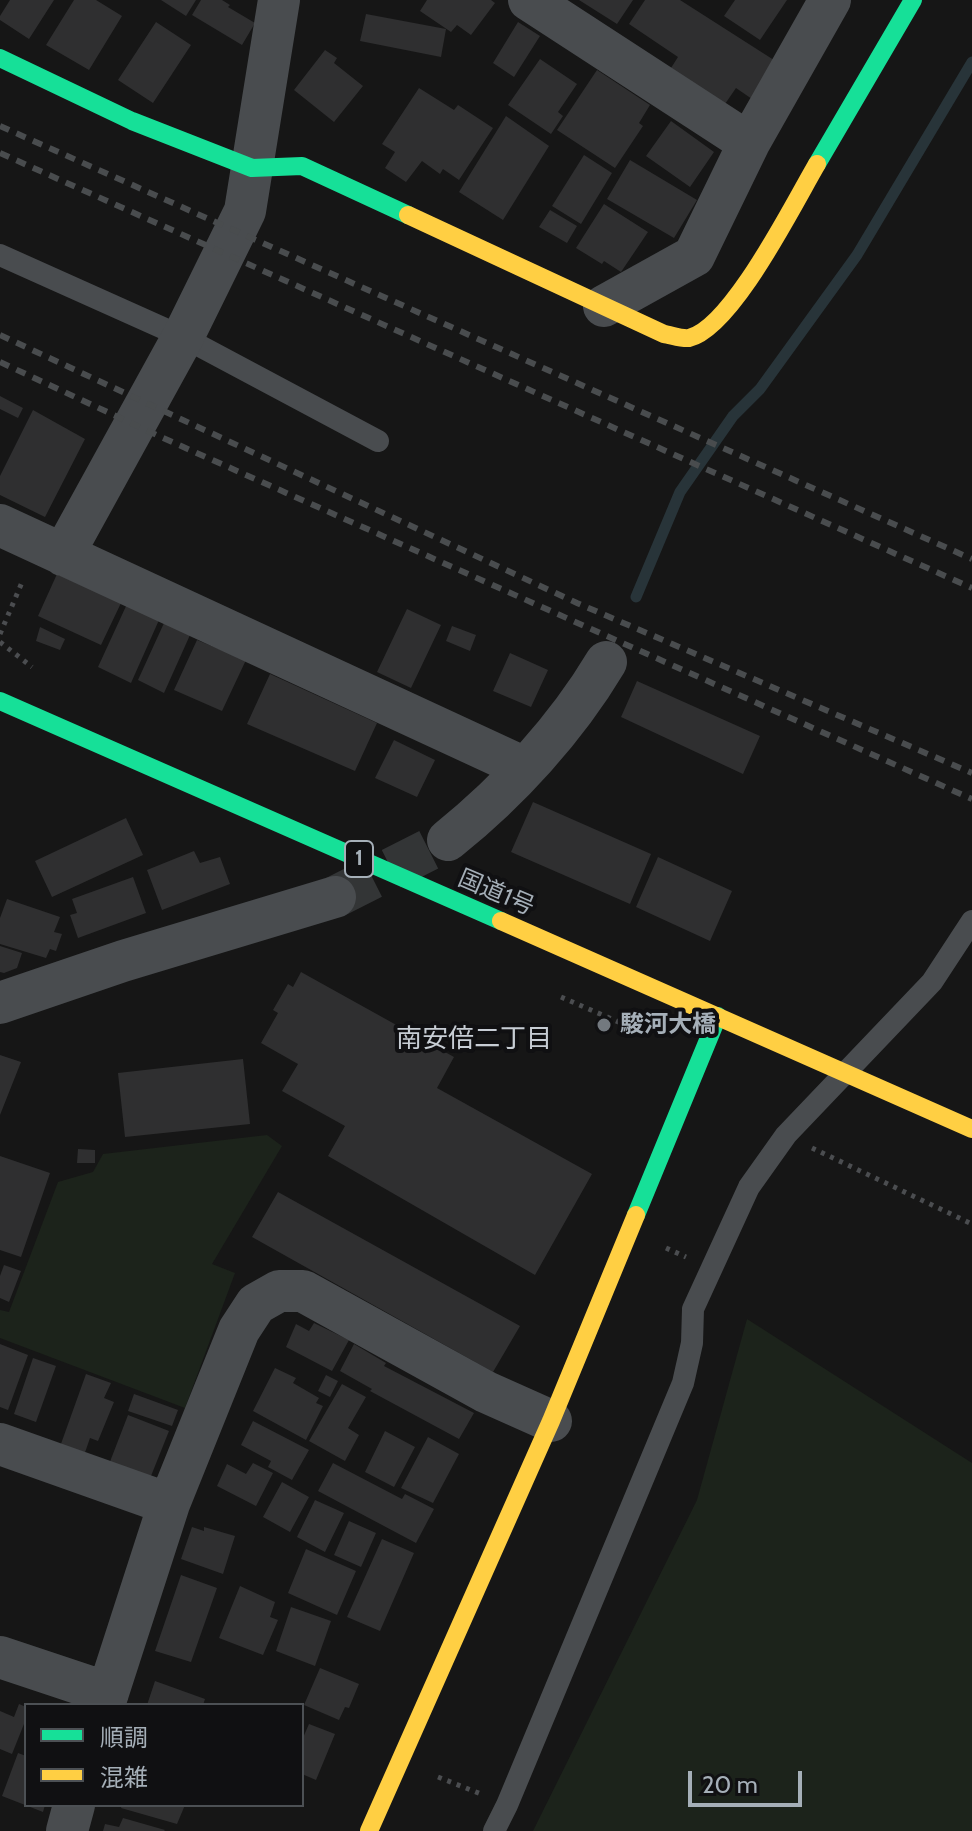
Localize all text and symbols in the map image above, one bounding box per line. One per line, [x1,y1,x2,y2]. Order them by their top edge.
road number: 1 [345,841,373,877]
street label: 国道1号 [454,864,538,922]
place label: 駿河大橋 [620,1011,716,1039]
marker: 駿河大橋 [595,1016,613,1034]
district label: 南安倍二丁目 [396,1023,552,1055]
legend [24,1703,304,1807]
text: 順調 [100,1723,148,1752]
scale bar [692,1755,806,1805]
text: 混雑 [100,1763,148,1792]
text: 20 m [702,1770,758,1799]

